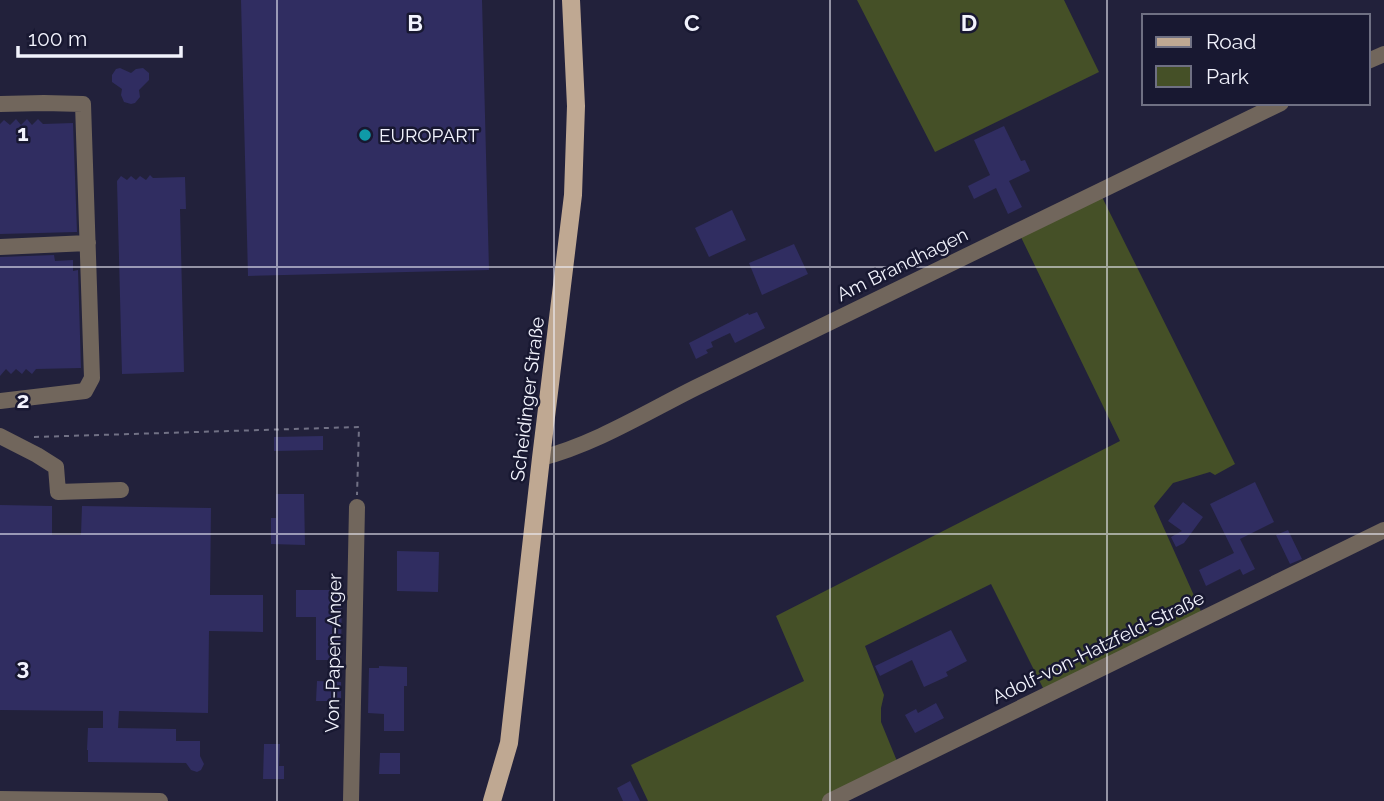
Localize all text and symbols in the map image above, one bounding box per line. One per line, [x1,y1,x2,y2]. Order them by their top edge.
text: B [407,9,423,36]
text: C [684,9,700,36]
text: D [961,9,977,36]
scale bar [18,14,180,58]
legend [1142,14,1370,105]
text: 100 m [28,26,87,51]
text: Road [1206,29,1256,54]
text: Park [1206,64,1249,89]
text: 1 [17,119,29,146]
place label: EUROPART [379,124,480,146]
marker: EUROPART [357,127,373,143]
street label: Am Brandhagen [833,223,971,305]
street label: Scheidinger Straße [506,315,548,483]
text: 2 [17,386,29,413]
street label: Von-Papen-Anger [321,573,345,733]
street label: Adolf-von-Hatzfeld-Straße [988,586,1208,708]
text: 3 [17,653,29,680]

